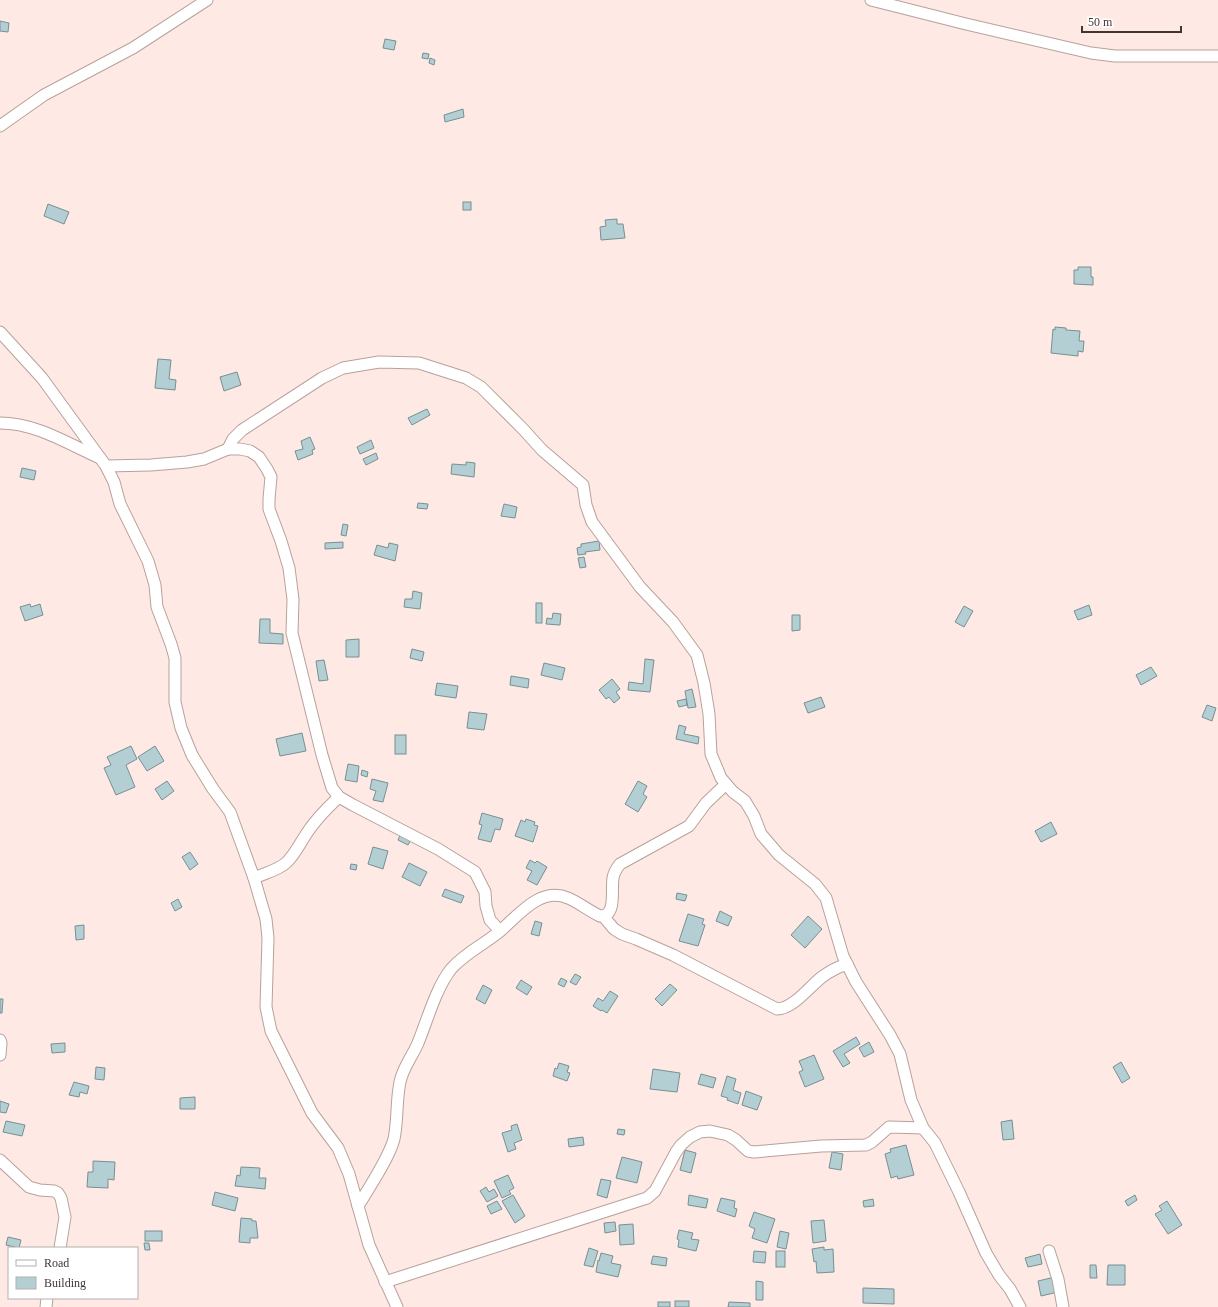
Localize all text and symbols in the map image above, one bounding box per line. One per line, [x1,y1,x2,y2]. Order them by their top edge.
scale bar [1082,8,1181,34]
text: 50 m [1088,15,1113,29]
legend [8,1247,138,1299]
text: Road [44,1256,69,1270]
text: Building [44,1276,86,1290]

